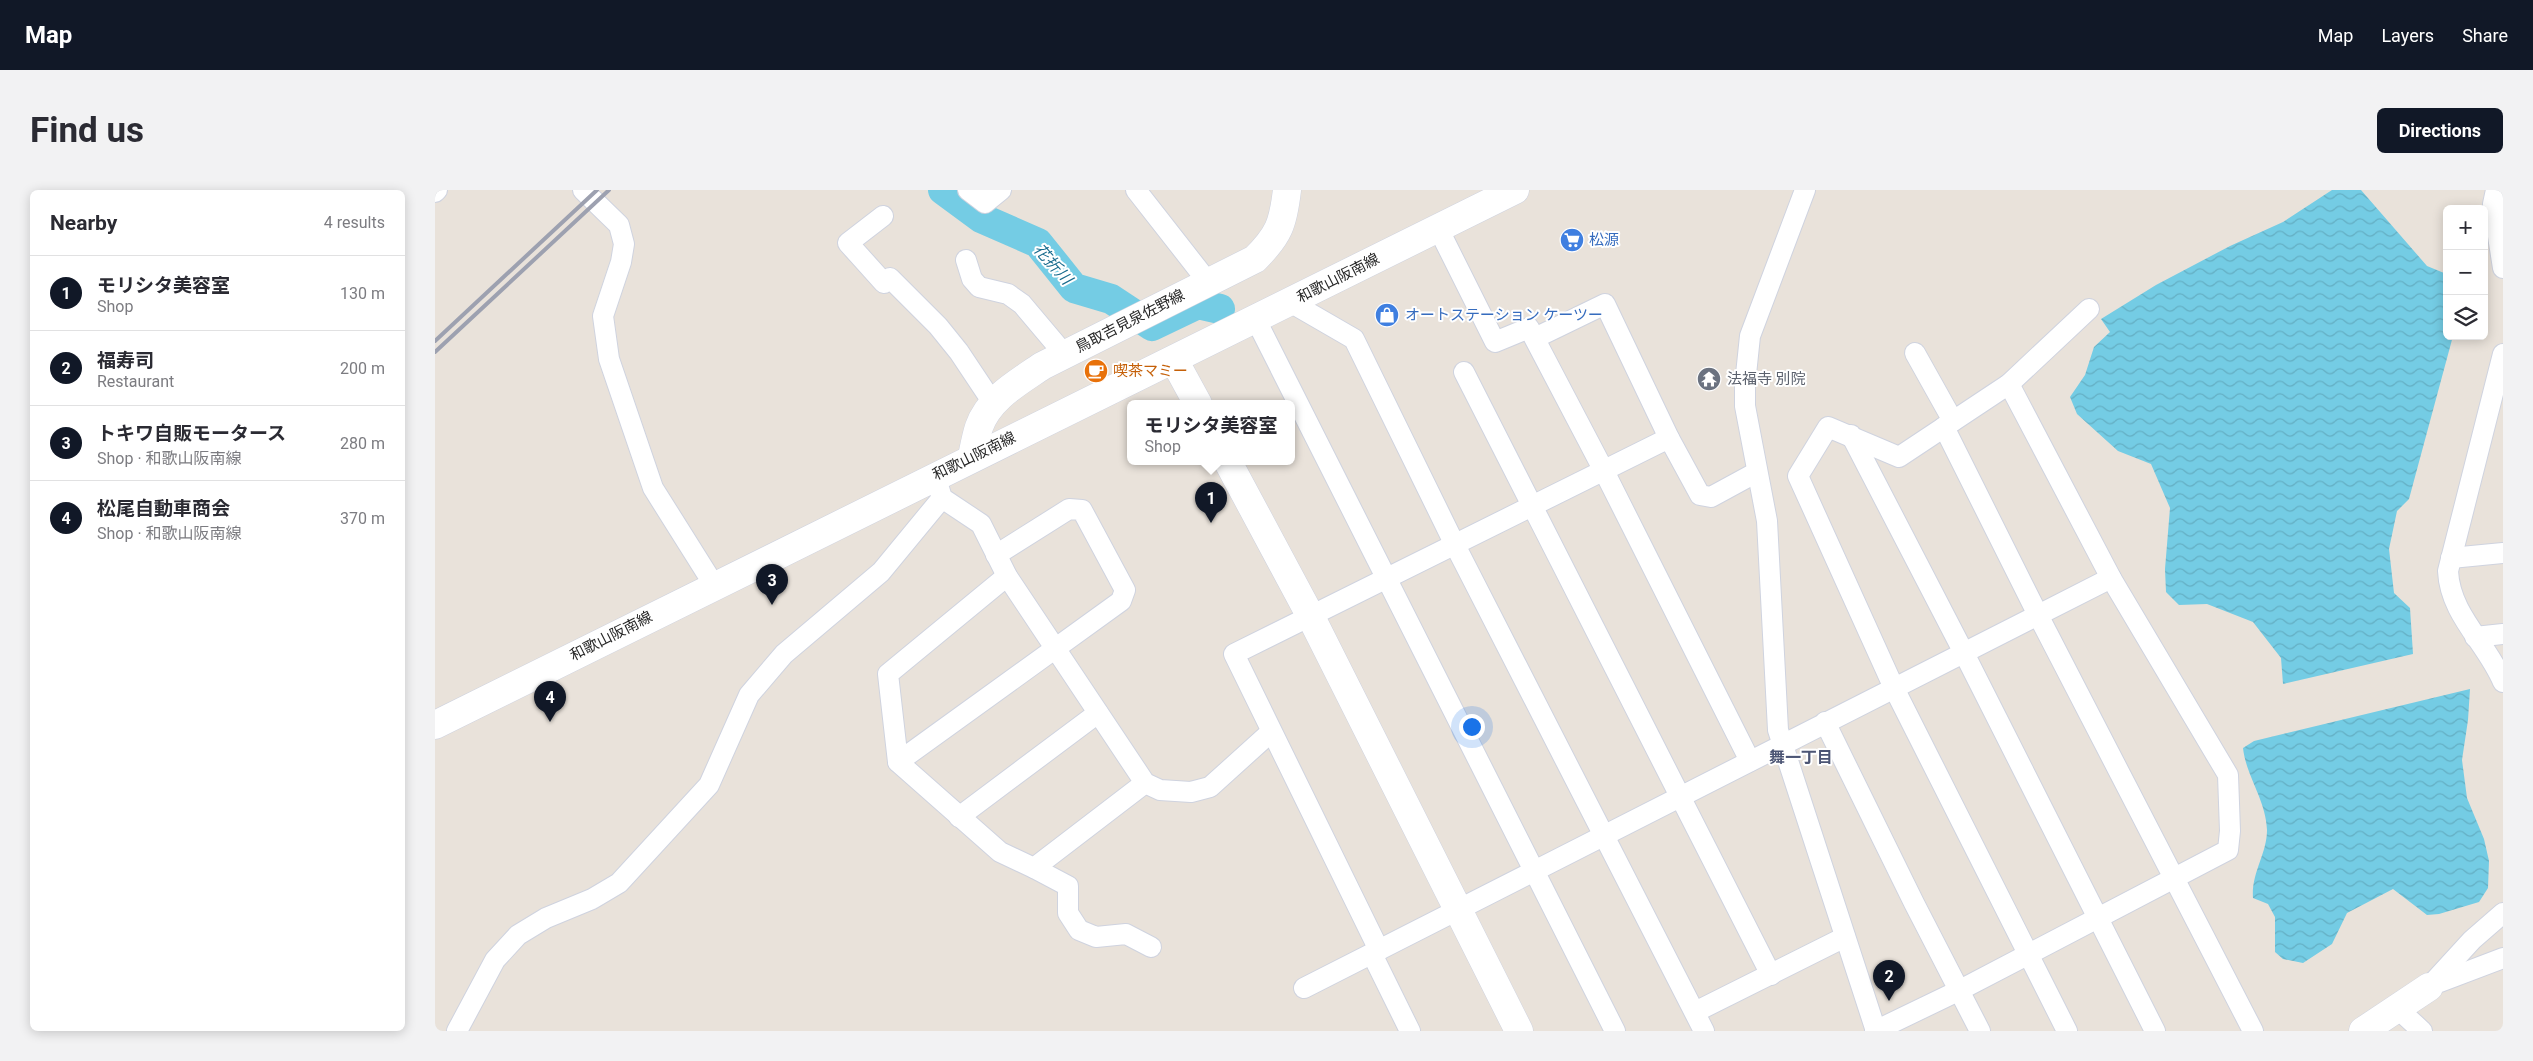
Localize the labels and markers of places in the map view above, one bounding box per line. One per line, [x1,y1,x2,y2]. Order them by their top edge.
supermarket icon: 松源 [1559,227,1585,253]
place label: 松源 [1589,231,1619,249]
shop icon: オートステーション ケーツー [1374,302,1400,328]
place label: オートステーション ケーツー [1405,306,1603,324]
cafe icon: 喫茶マミー [1083,358,1109,384]
place label: 喫茶マミー [1113,362,1188,380]
temple icon: 法福寺 別院 [1696,366,1722,392]
place label: 法福寺 別院 [1727,370,1806,388]
pin: 1 [1195,482,1227,523]
pin: 3 [756,564,788,605]
pin: 4 [534,681,566,722]
pin: 2 [1873,960,1905,1001]

